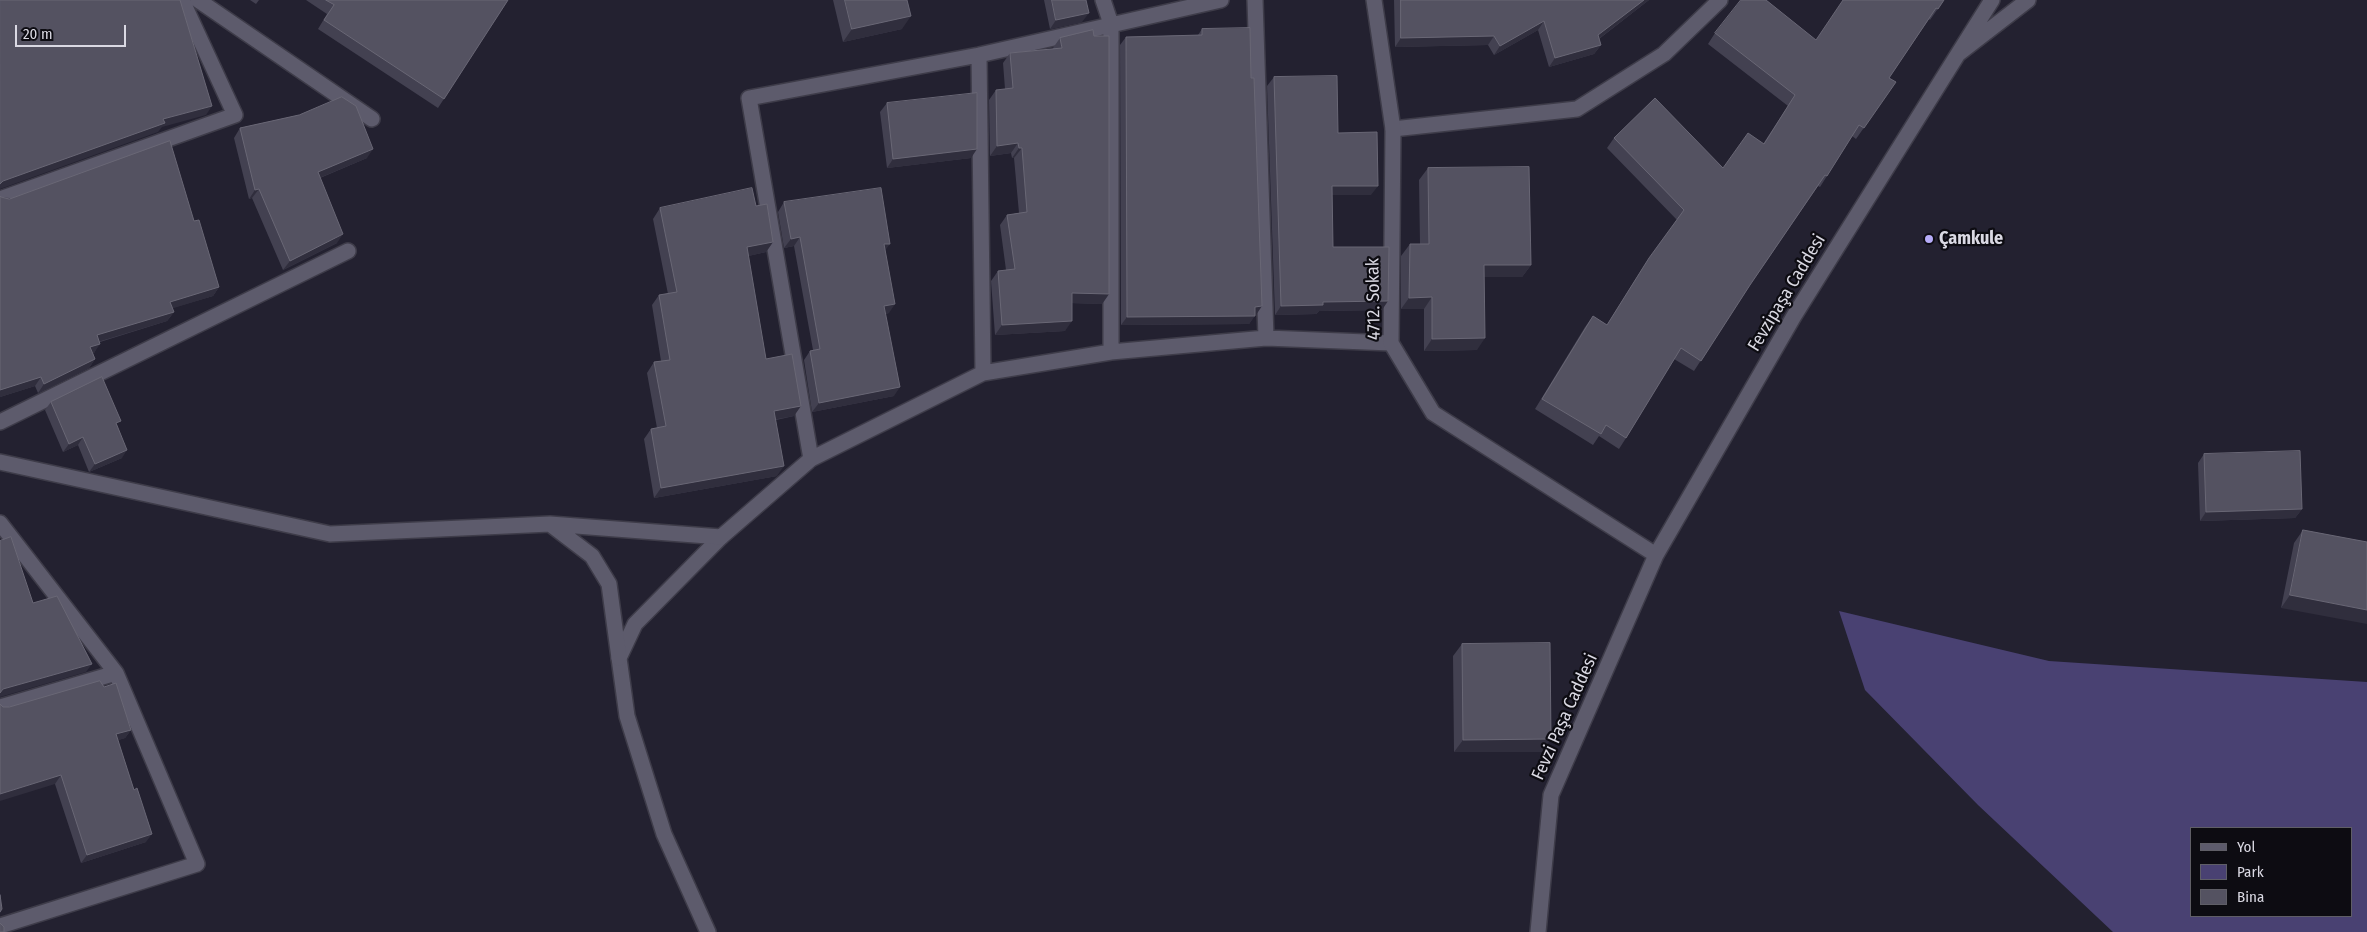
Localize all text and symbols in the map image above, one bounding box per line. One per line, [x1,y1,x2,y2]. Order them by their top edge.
scale bar [18,15,129,47]
text: 20 m [23,25,53,43]
place label: Çamkule [1939,228,2003,250]
street label: Fevzipaşa Caddesi [1744,231,1830,355]
marker: Çamkule [1923,233,1935,245]
street label: 4712. Sokak [1362,258,1386,340]
street label: Fevzi Paşa Caddesi [1527,651,1603,783]
legend [2190,827,2352,917]
text: Yol [2237,838,2255,856]
text: Park [2237,863,2264,881]
text: Bina [2237,888,2264,906]

